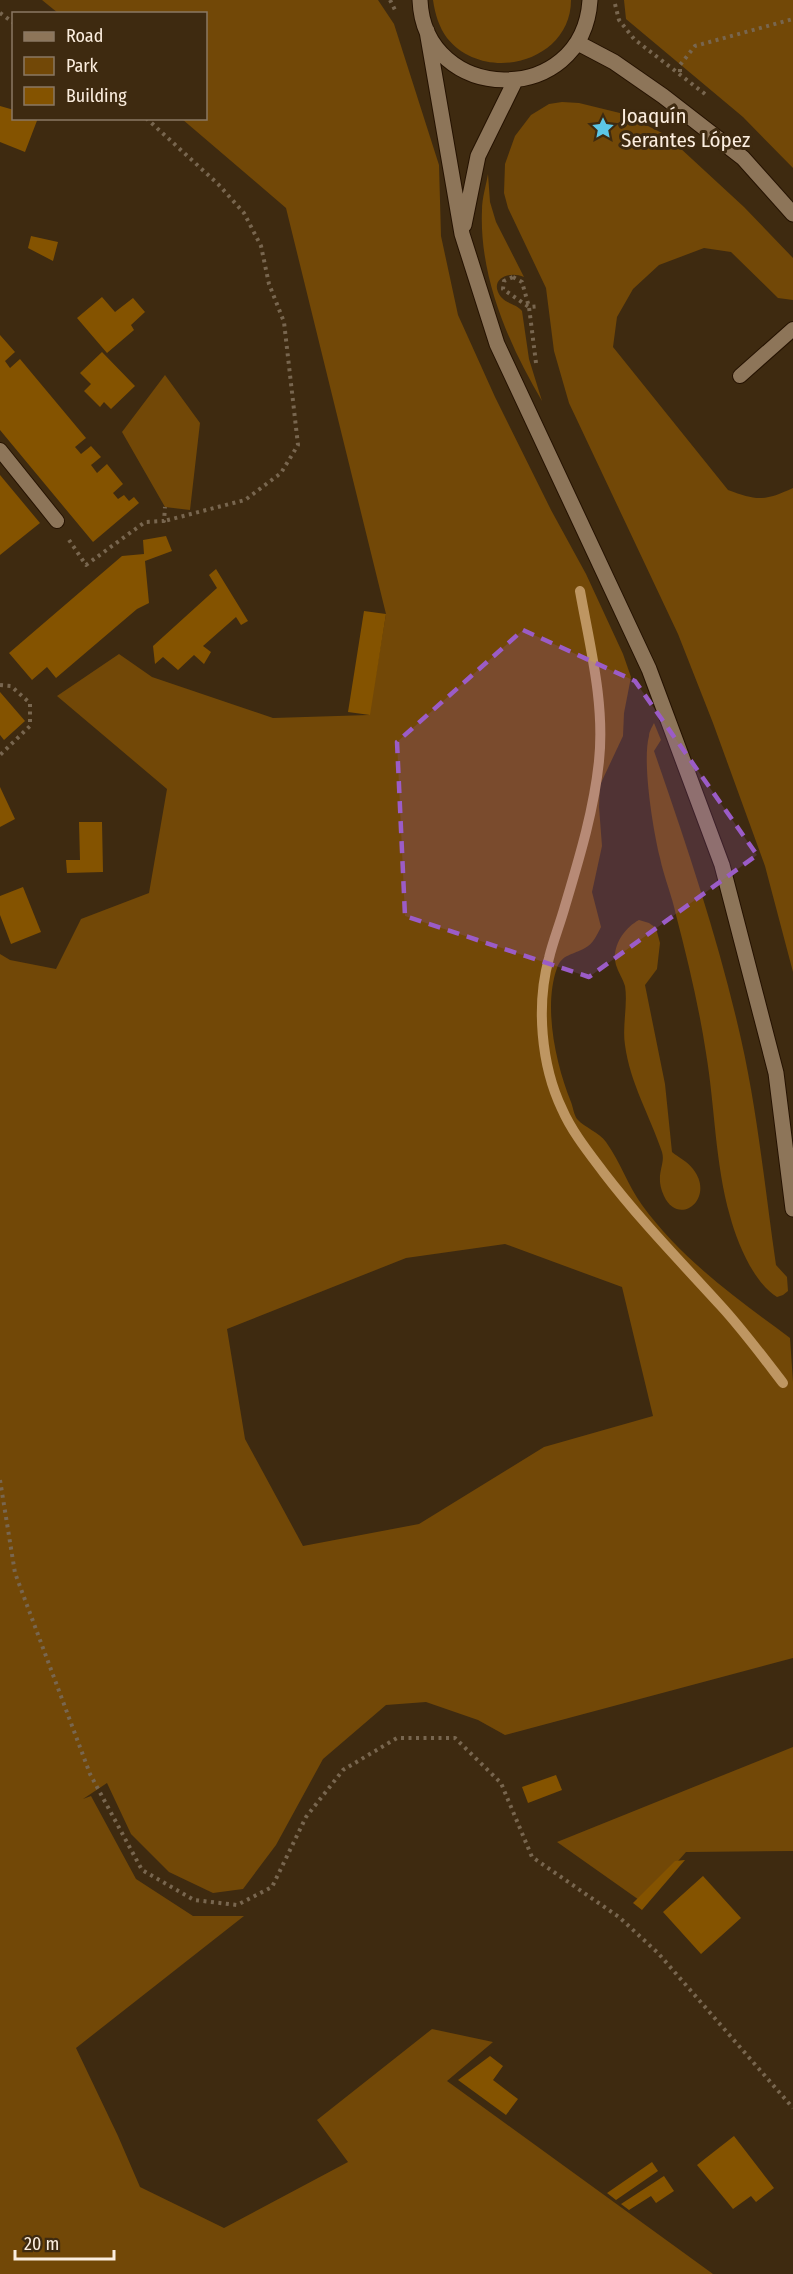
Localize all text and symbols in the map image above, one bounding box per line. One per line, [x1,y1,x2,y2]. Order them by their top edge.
legend [12,12,207,120]
text: Road [66,25,103,47]
text: Park [66,55,99,77]
text: Building [66,85,127,107]
place label: Joaquín Serantes López [621,103,750,153]
place icon: Joaquín Serantes López [590,115,616,141]
scale bar [15,2223,114,2261]
text: 20 m [24,2233,59,2255]

